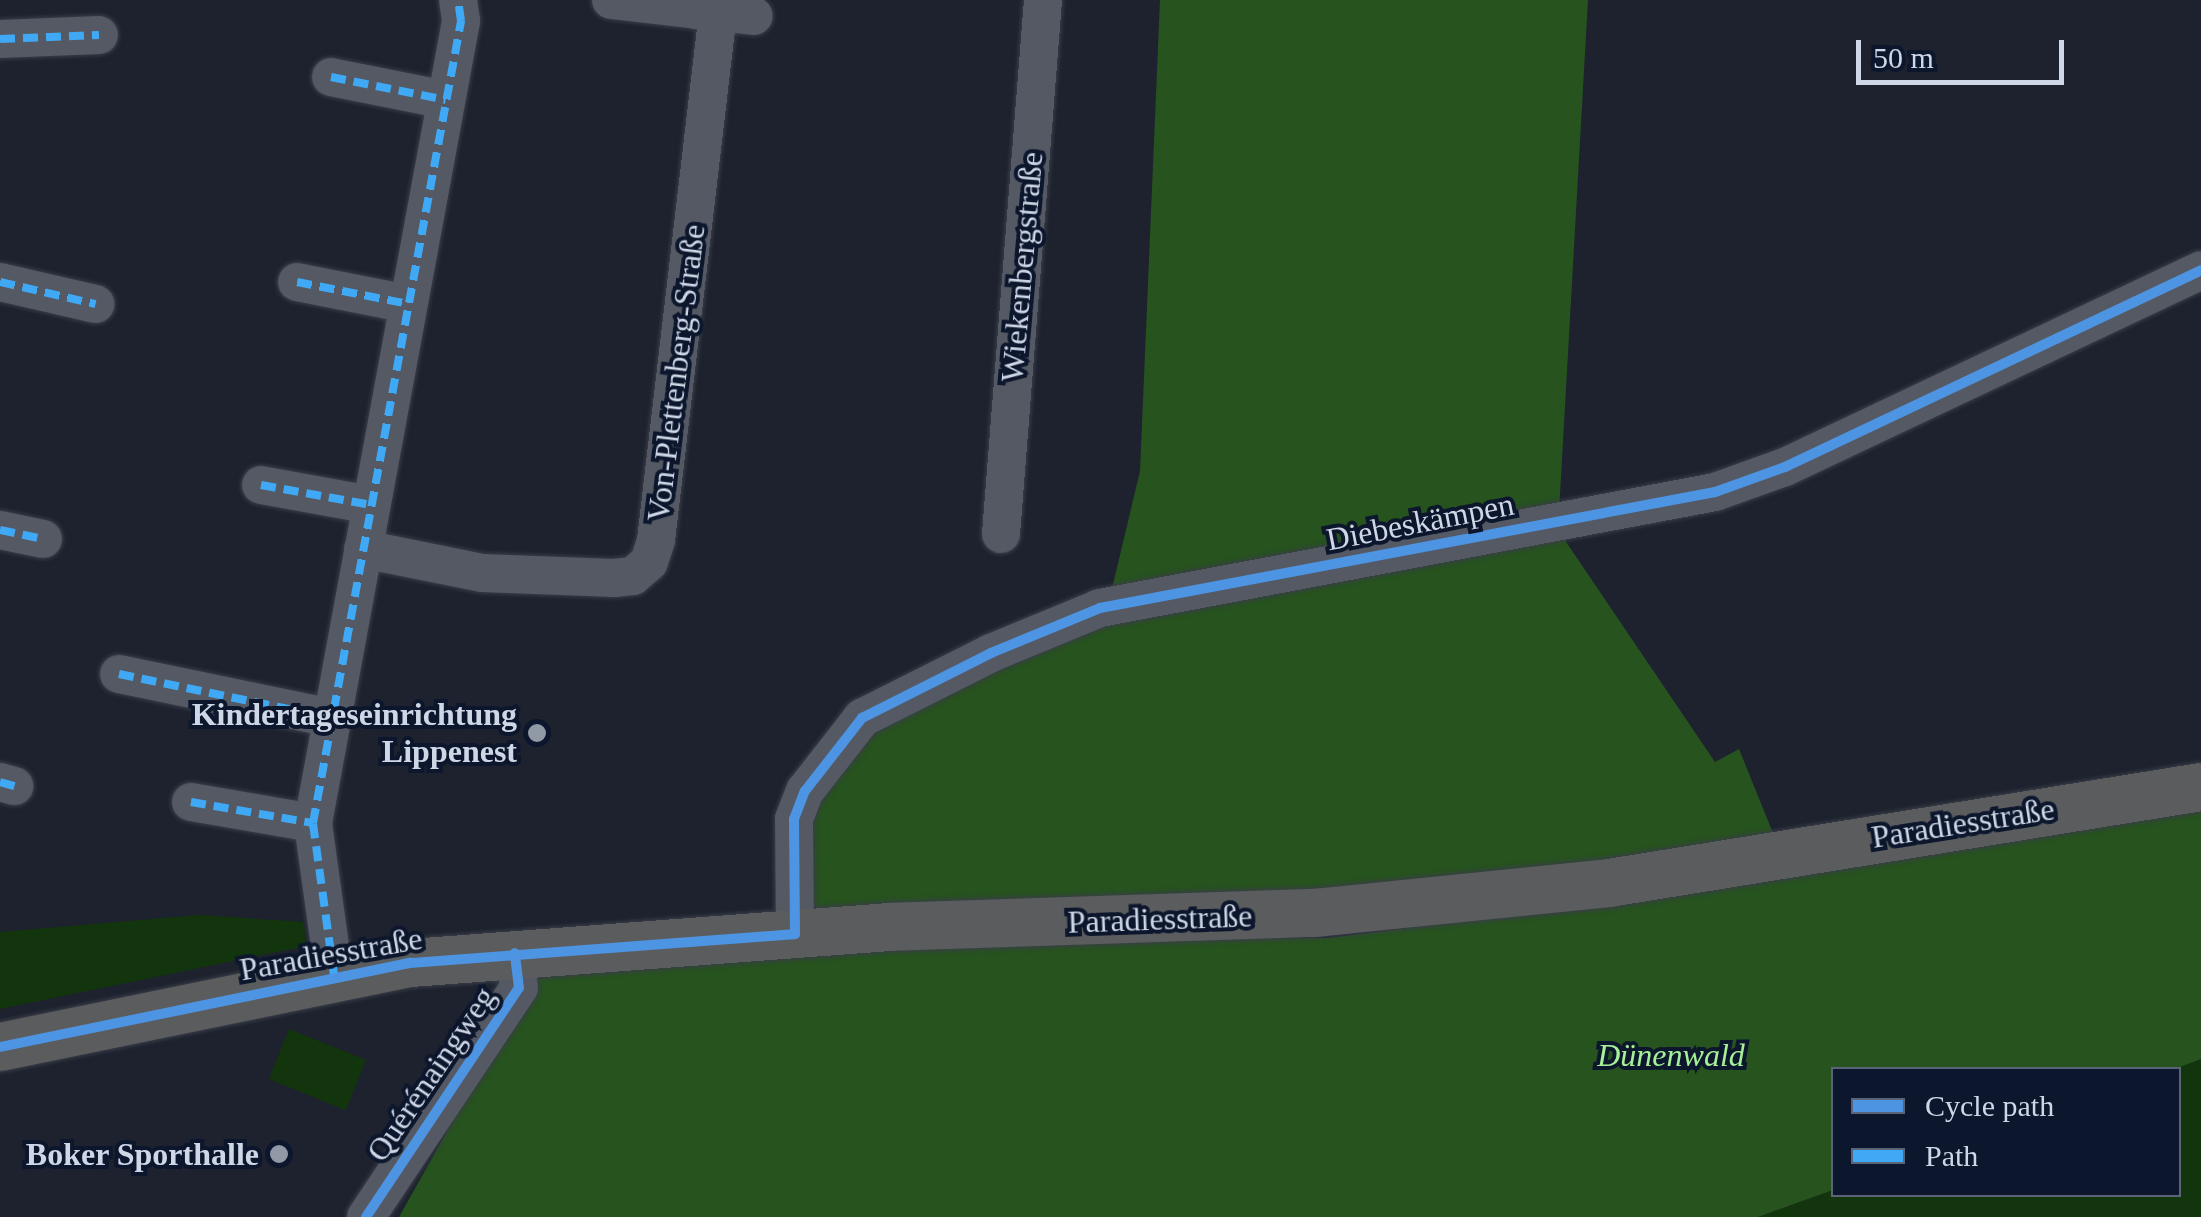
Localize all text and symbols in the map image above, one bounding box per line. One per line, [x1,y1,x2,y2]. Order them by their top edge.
scale bar [1861,20,2068,82]
text: 50 m [1873,41,1934,74]
street label: Wiekenbergstraße [993,150,1051,384]
street label: Von-Plettenberg-Straße [639,222,713,524]
street label: Diebeskämpen [1323,485,1517,559]
place label: Kindertageseinrichtung Lippenest [192,696,517,771]
marker: Kindertageseinrichtung Lippenest [526,722,548,744]
street label: Paradiesstraße [1869,790,2057,856]
street label: Paradiesstraße [1067,897,1253,941]
street label: Paradiesstraße [237,919,425,989]
street label: Quérénaingweg [358,979,504,1169]
park label: Dünenwald [1597,1036,1745,1074]
legend [1831,1067,2181,1197]
text: Cycle path [1925,1089,2054,1122]
place label: Boker Sporthalle [25,1135,259,1173]
text: Path [1925,1139,1978,1172]
marker: Boker Sporthalle [268,1143,290,1165]

